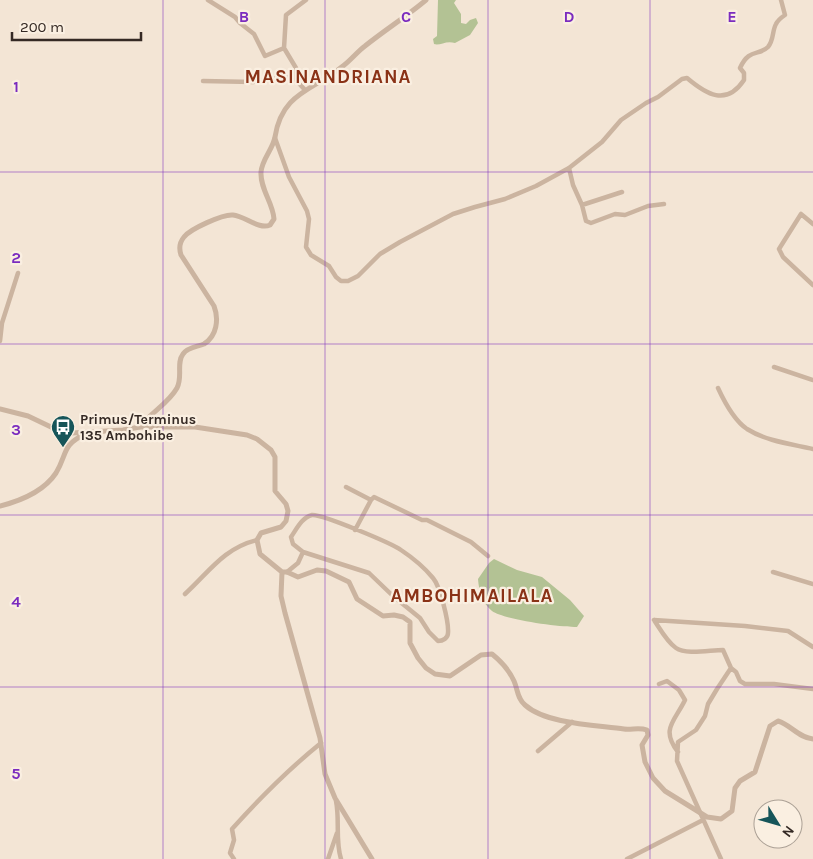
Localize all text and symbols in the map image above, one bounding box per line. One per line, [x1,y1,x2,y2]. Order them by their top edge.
text: B [239,7,249,26]
text: C [401,7,411,26]
text: D [564,7,575,26]
text: E [727,7,737,26]
scale bar [12,10,141,42]
text: 200 m [20,18,64,36]
district label: MASINANDRIANA [245,66,411,88]
text: 1 [13,77,19,96]
text: 2 [11,248,21,267]
place label: Primus/Terminus 135 Ambohibe [80,411,196,444]
bus stop icon: Primus/Terminus 135 Ambohibe [50,414,76,448]
text: 3 [11,420,21,439]
district label: AMBOHIMAILALA [391,585,553,607]
text: 4 [11,592,21,611]
text: 5 [11,764,21,783]
north arrow [753,799,803,849]
text: N [778,822,798,841]

